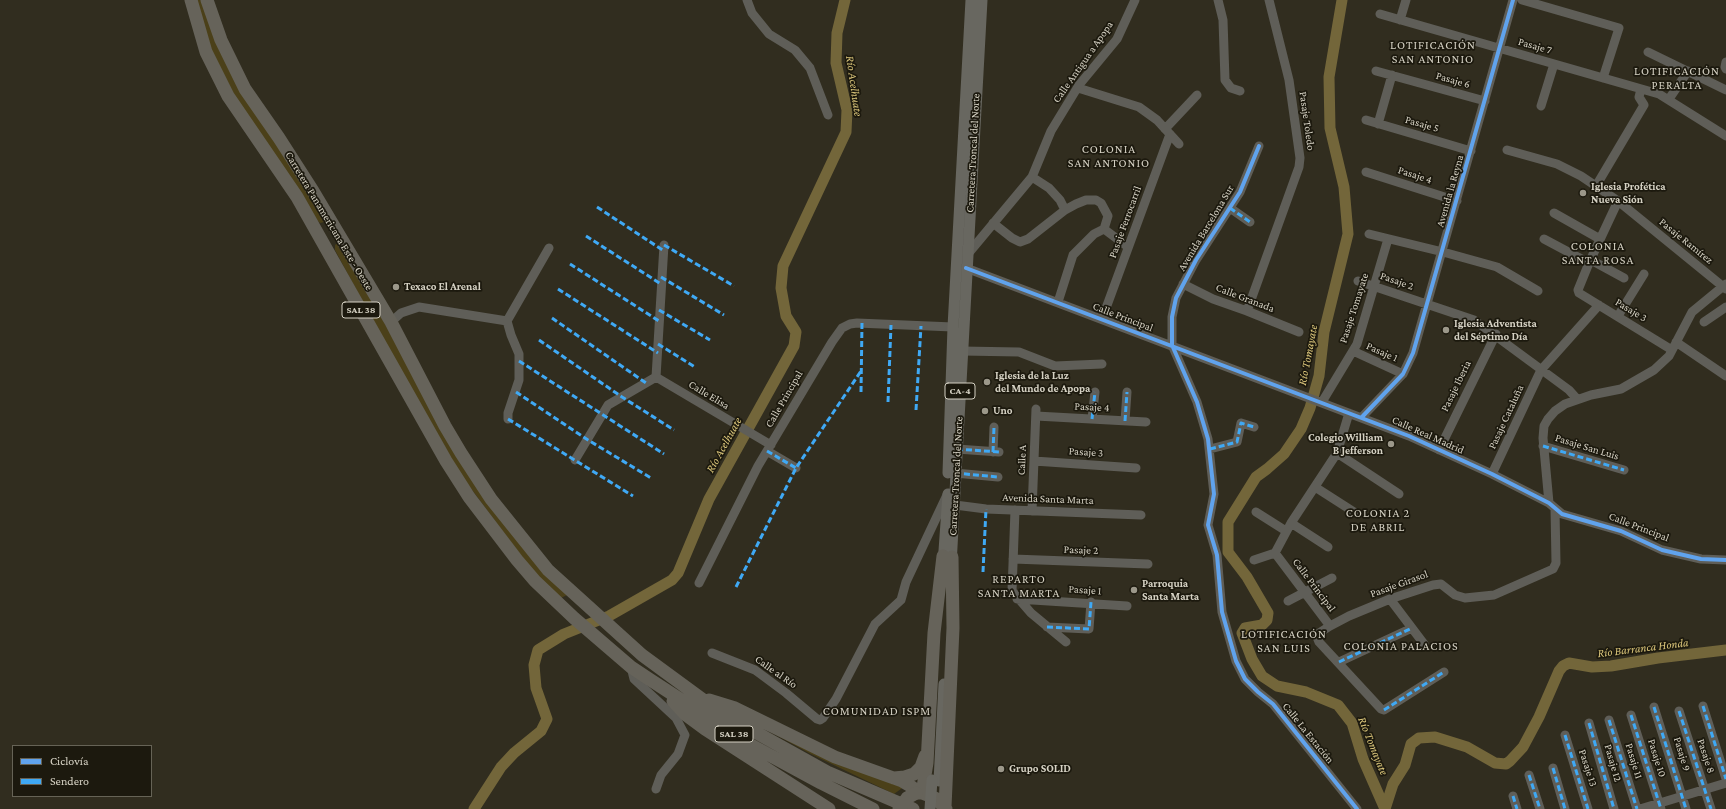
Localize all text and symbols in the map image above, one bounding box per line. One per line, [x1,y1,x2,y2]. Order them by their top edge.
street label: Calle Antigua a Apopa [1050,19,1116,105]
street label: Pasaje 7 [1517,35,1553,57]
district label: LOTIFICACIÓN SAN ANTONIO [1390,38,1476,66]
water label: Río Acelhuate [843,55,865,117]
district label: LOTIFICACIÓN PERALTA [1634,64,1720,92]
street label: Pasaje 6 [1434,69,1472,91]
street label: Pasaje Toledo [1296,91,1318,151]
street label: Carretera Troncal del Norte [963,93,983,213]
street label: Pasaje 5 [1404,113,1440,135]
district label: COLONIA SAN ANTONIO [1068,142,1150,170]
street label: Carretera Panamericana Este - Oeste [282,149,376,293]
street label: Avenida la Reyna [1433,153,1467,229]
street label: Pasaje 4 [1396,163,1434,187]
place label: Iglesia Profética Nueva Sión [1591,180,1666,206]
street label: Avenida Barcelona Sur [1175,183,1237,273]
street label: Pasaje Ferrocarril [1106,184,1144,260]
marker: Iglesia Profética Nueva Sión [1578,188,1588,198]
street label: Pasaje Ramírez [1656,215,1716,267]
district label: COLONIA SANTA ROSA [1562,239,1634,267]
street label: Pasaje 2 [1378,269,1416,293]
street label: Pasaje Tomayate [1336,271,1372,345]
place label: Texaco El Arenal [404,280,481,294]
street label: Calle Granada [1214,281,1276,315]
marker: Texaco El Arenal [391,282,401,292]
street label: Pasaje 3 [1613,295,1649,325]
street label: Calle Principal [1091,299,1155,335]
road number: SAL 38 [342,302,380,318]
place label: Iglesia Adventista del Séptimo Día [1454,317,1537,343]
water label: Río Tomayate [1295,323,1321,387]
marker: Iglesia Adventista del Séptimo Día [1441,325,1451,335]
street label: Pasaje 1 [1364,339,1400,365]
street label: Pasaje Iberia [1438,358,1474,414]
street label: Calle Principal [762,368,806,430]
place label: Iglesia de la Luz del Mundo de Apopa [995,369,1090,395]
marker: Iglesia de la Luz del Mundo de Apopa [982,377,992,387]
street label: Calle Elisa [686,378,732,412]
road number: CA-4 [945,383,975,399]
street label: Pasaje Cataluña [1485,383,1527,451]
street label: Pasaje 4 [1074,399,1110,415]
place label: Uno [993,404,1013,418]
marker: Uno [980,406,990,416]
street label: Calle Real Madrid [1390,413,1466,457]
water label: Río Acelhuate [703,415,745,475]
street label: Carretera Troncal del Norte [946,416,966,536]
place label: Colegio William B Jefferson [1308,431,1383,457]
street label: Pasaje San Luis [1553,431,1621,463]
marker: Colegio William B Jefferson [1386,439,1396,449]
street label: Pasaje 3 [1068,444,1104,460]
street label: Calle A [1015,445,1029,475]
street label: Avenida Santa Marta [1002,491,1094,507]
district label: COLONIA 2 DE ABRIL [1346,506,1410,534]
street label: Calle Principal [1607,509,1671,545]
street label: Pasaje 2 [1063,543,1099,557]
street label: Calle Principal [1290,556,1338,614]
street label: Pasaje Girasol [1368,567,1430,601]
district label: REPARTO SANTA MARTA [978,572,1060,600]
place label: Parroquia Santa Marta [1142,577,1199,603]
street label: Pasaje 1 [1068,582,1102,598]
marker: Parroquia Santa Marta [1129,585,1139,595]
district label: LOTIFICACIÓN SAN LUIS [1241,627,1327,655]
water label: Río Barranca Honda [1597,635,1689,661]
district label: COLONIA PALACIOS [1343,639,1459,653]
street label: Calle al Río [752,653,800,691]
street label: Calle La Estación [1279,700,1337,766]
district label: COMUNIDAD ISPM [823,704,931,718]
water label: Río Tomayate [1355,715,1391,777]
road number: SAL 38 [715,726,753,742]
street label: Pasaje 9 [1671,735,1693,773]
street label: Pasaje 10 [1645,737,1669,779]
street label: Pasaje 8 [1694,737,1718,775]
street label: Pasaje 11 [1622,742,1646,780]
street label: Pasaje 12 [1601,743,1625,783]
legend [12,745,152,797]
street label: Pasaje 13 [1576,748,1600,788]
text: Ciclovía [50,754,88,768]
place label: Grupo SOLID [1009,762,1071,776]
marker: Grupo SOLID [996,764,1006,774]
text: Sendero [50,774,89,788]

